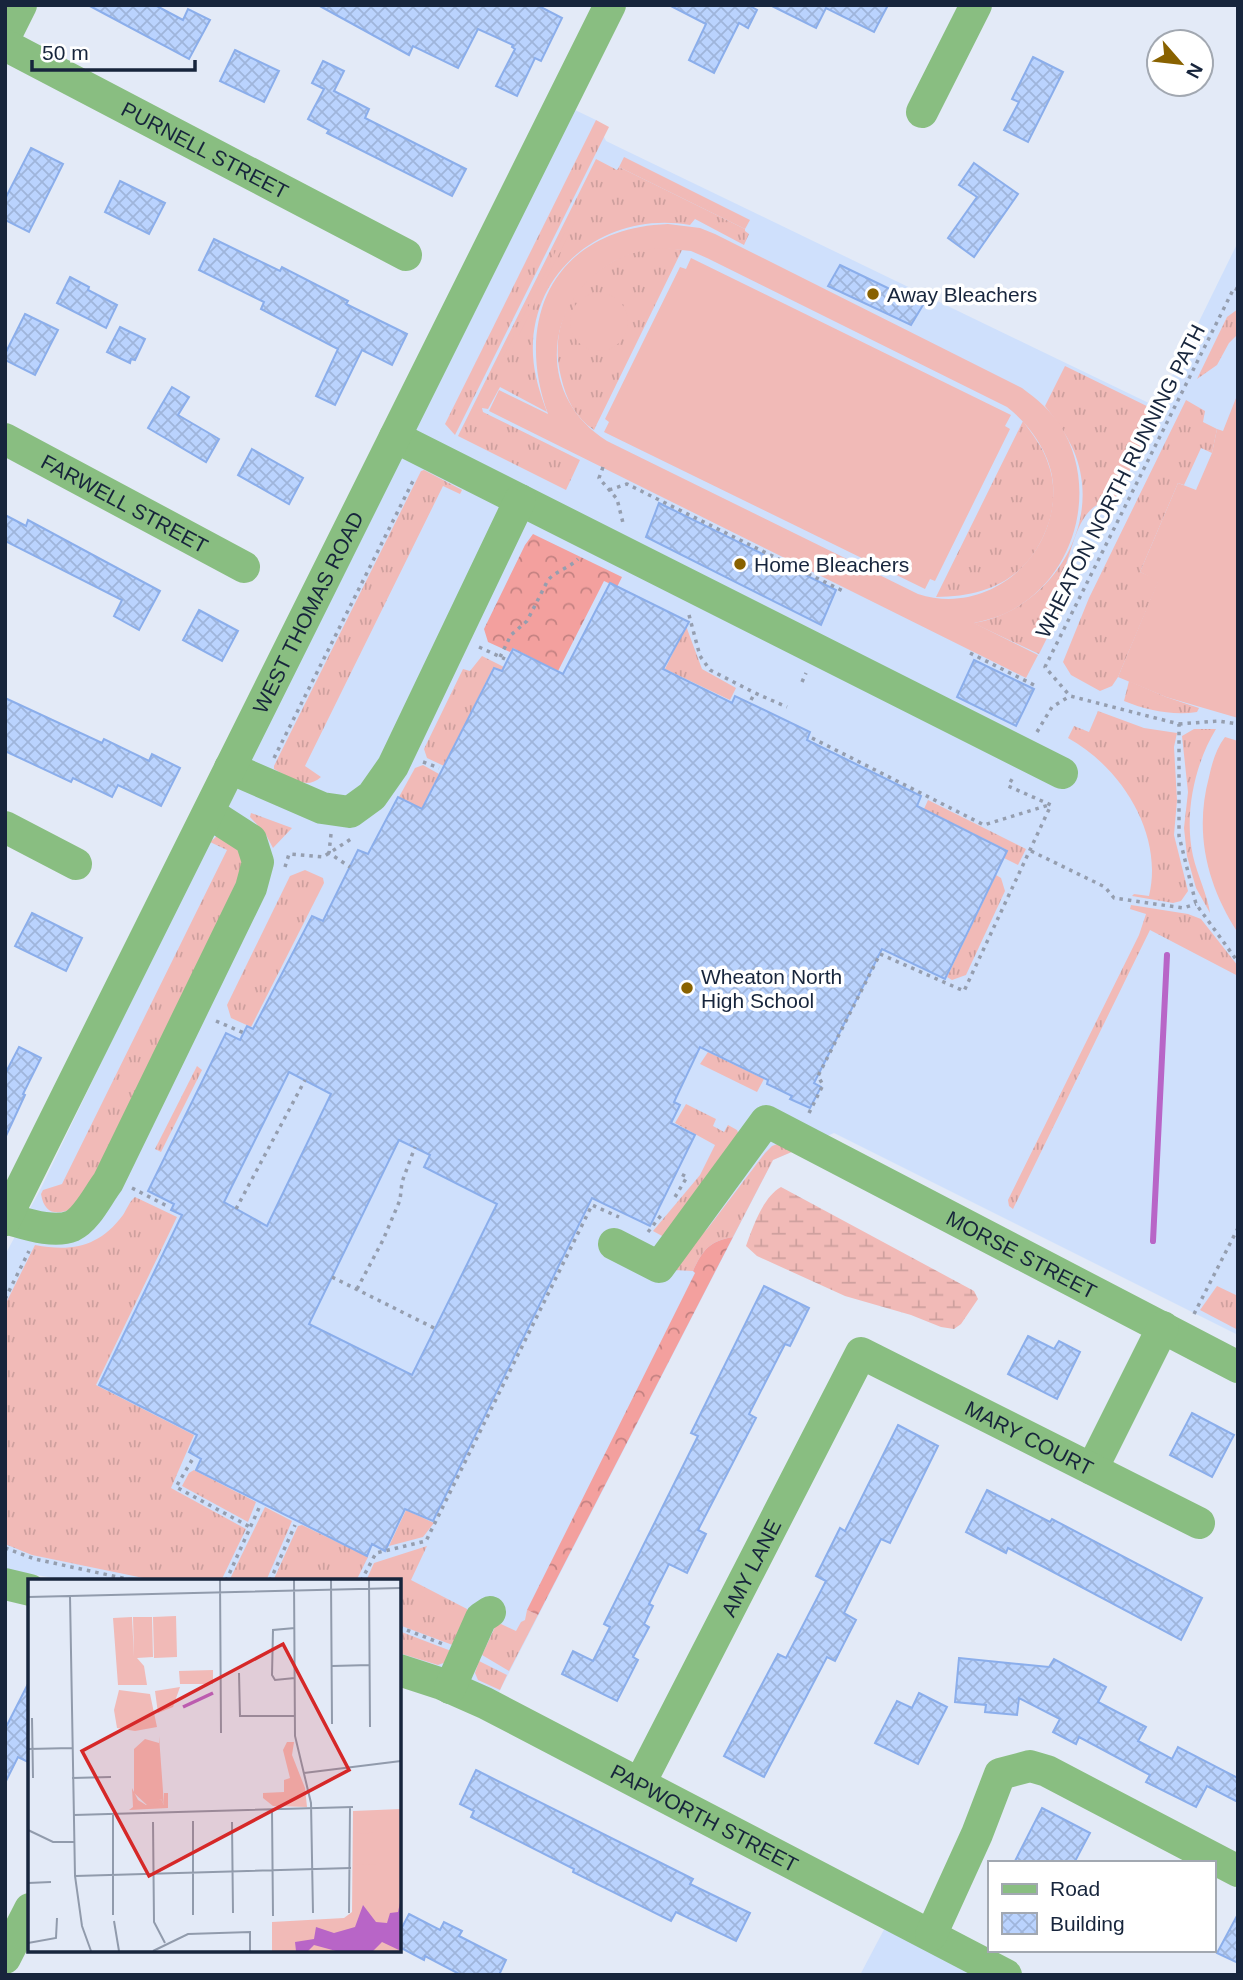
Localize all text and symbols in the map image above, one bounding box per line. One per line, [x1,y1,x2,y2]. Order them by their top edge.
scale bar [32,28,194,72]
north arrow [1145,28,1215,98]
text: 50 m [42,41,89,64]
text: N [1182,60,1207,82]
street label: PURNELL STREET [118,97,293,203]
place label: Away Bleachers [887,283,1037,306]
marker: Away Bleachers [865,286,881,302]
street label: WHEATON NORTH RUNNING PATH [1031,321,1209,641]
street label: FARWELL STREET [38,449,212,557]
street label: WEST THOMAS ROAD [248,508,367,717]
place label: Home Bleachers [754,553,909,576]
marker: Home Bleachers [732,556,748,572]
place label: Wheaton North High School [701,965,842,1012]
marker: Wheaton North High School [679,980,695,996]
street label: MORSE STREET [943,1206,1101,1303]
street label: MARY COURT [962,1396,1097,1480]
street label: AMY LANE [716,1515,785,1620]
inset map [28,1579,401,1952]
street label: PAPWORTH STREET [607,1759,802,1876]
legend [988,1861,1215,1952]
text: Road [1050,1877,1100,1900]
text: Building [1050,1912,1125,1935]

